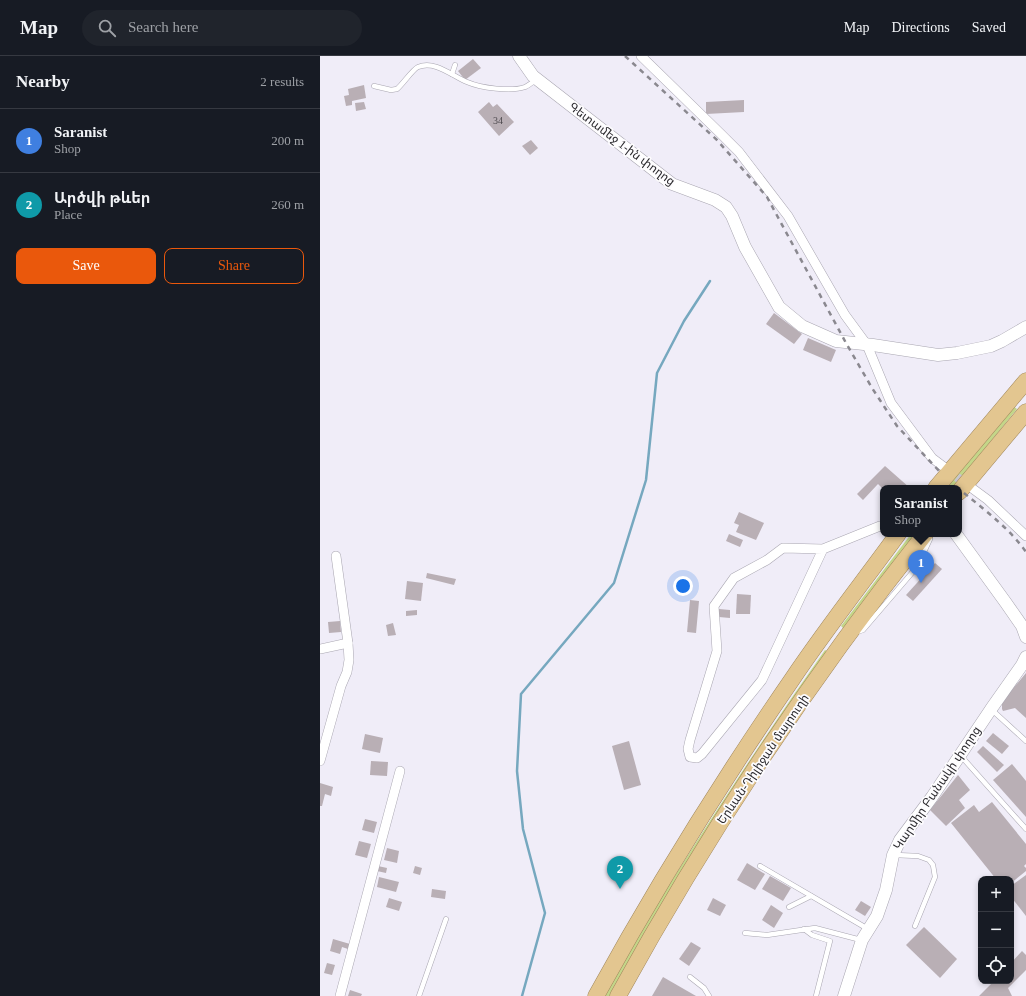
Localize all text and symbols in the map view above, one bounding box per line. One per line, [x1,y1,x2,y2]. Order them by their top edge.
search box [82,10,362,46]
text: Map [20,17,58,38]
icon: search [96,17,118,39]
text: Search here [128,19,198,35]
text: Map [844,20,869,35]
text: Directions [891,20,950,35]
text: Saved [972,20,1006,35]
text: Nearby [16,72,70,91]
text: 2 results [260,74,304,89]
street label: Գետամեջ 1-ին փողոց [566,100,678,188]
house number: 34 [493,115,503,126]
text: Saranist [54,124,107,140]
text: 1 [26,133,32,148]
text: 200 m [271,133,304,148]
text: Shop [54,141,81,156]
text: Արծվի թևեր [54,190,150,206]
text: 2 [26,197,32,212]
text: 260 m [271,197,304,212]
text: Place [54,207,82,222]
button: Save [16,248,156,284]
button: Share [164,248,304,284]
popup [880,485,962,537]
text: Saranist [894,495,948,511]
text: Shop [894,512,921,527]
pin: 1 [908,550,934,583]
your location [673,576,693,596]
street label: Երևան-Դիլիջան մայրուղի [714,691,812,827]
street label: Կարմիր Բանակի փողոց [890,724,984,852]
pin: 2 [607,856,633,889]
map controls [978,876,1014,984]
button: + [978,876,1014,912]
button: − [978,912,1014,948]
button: locate [978,948,1014,984]

